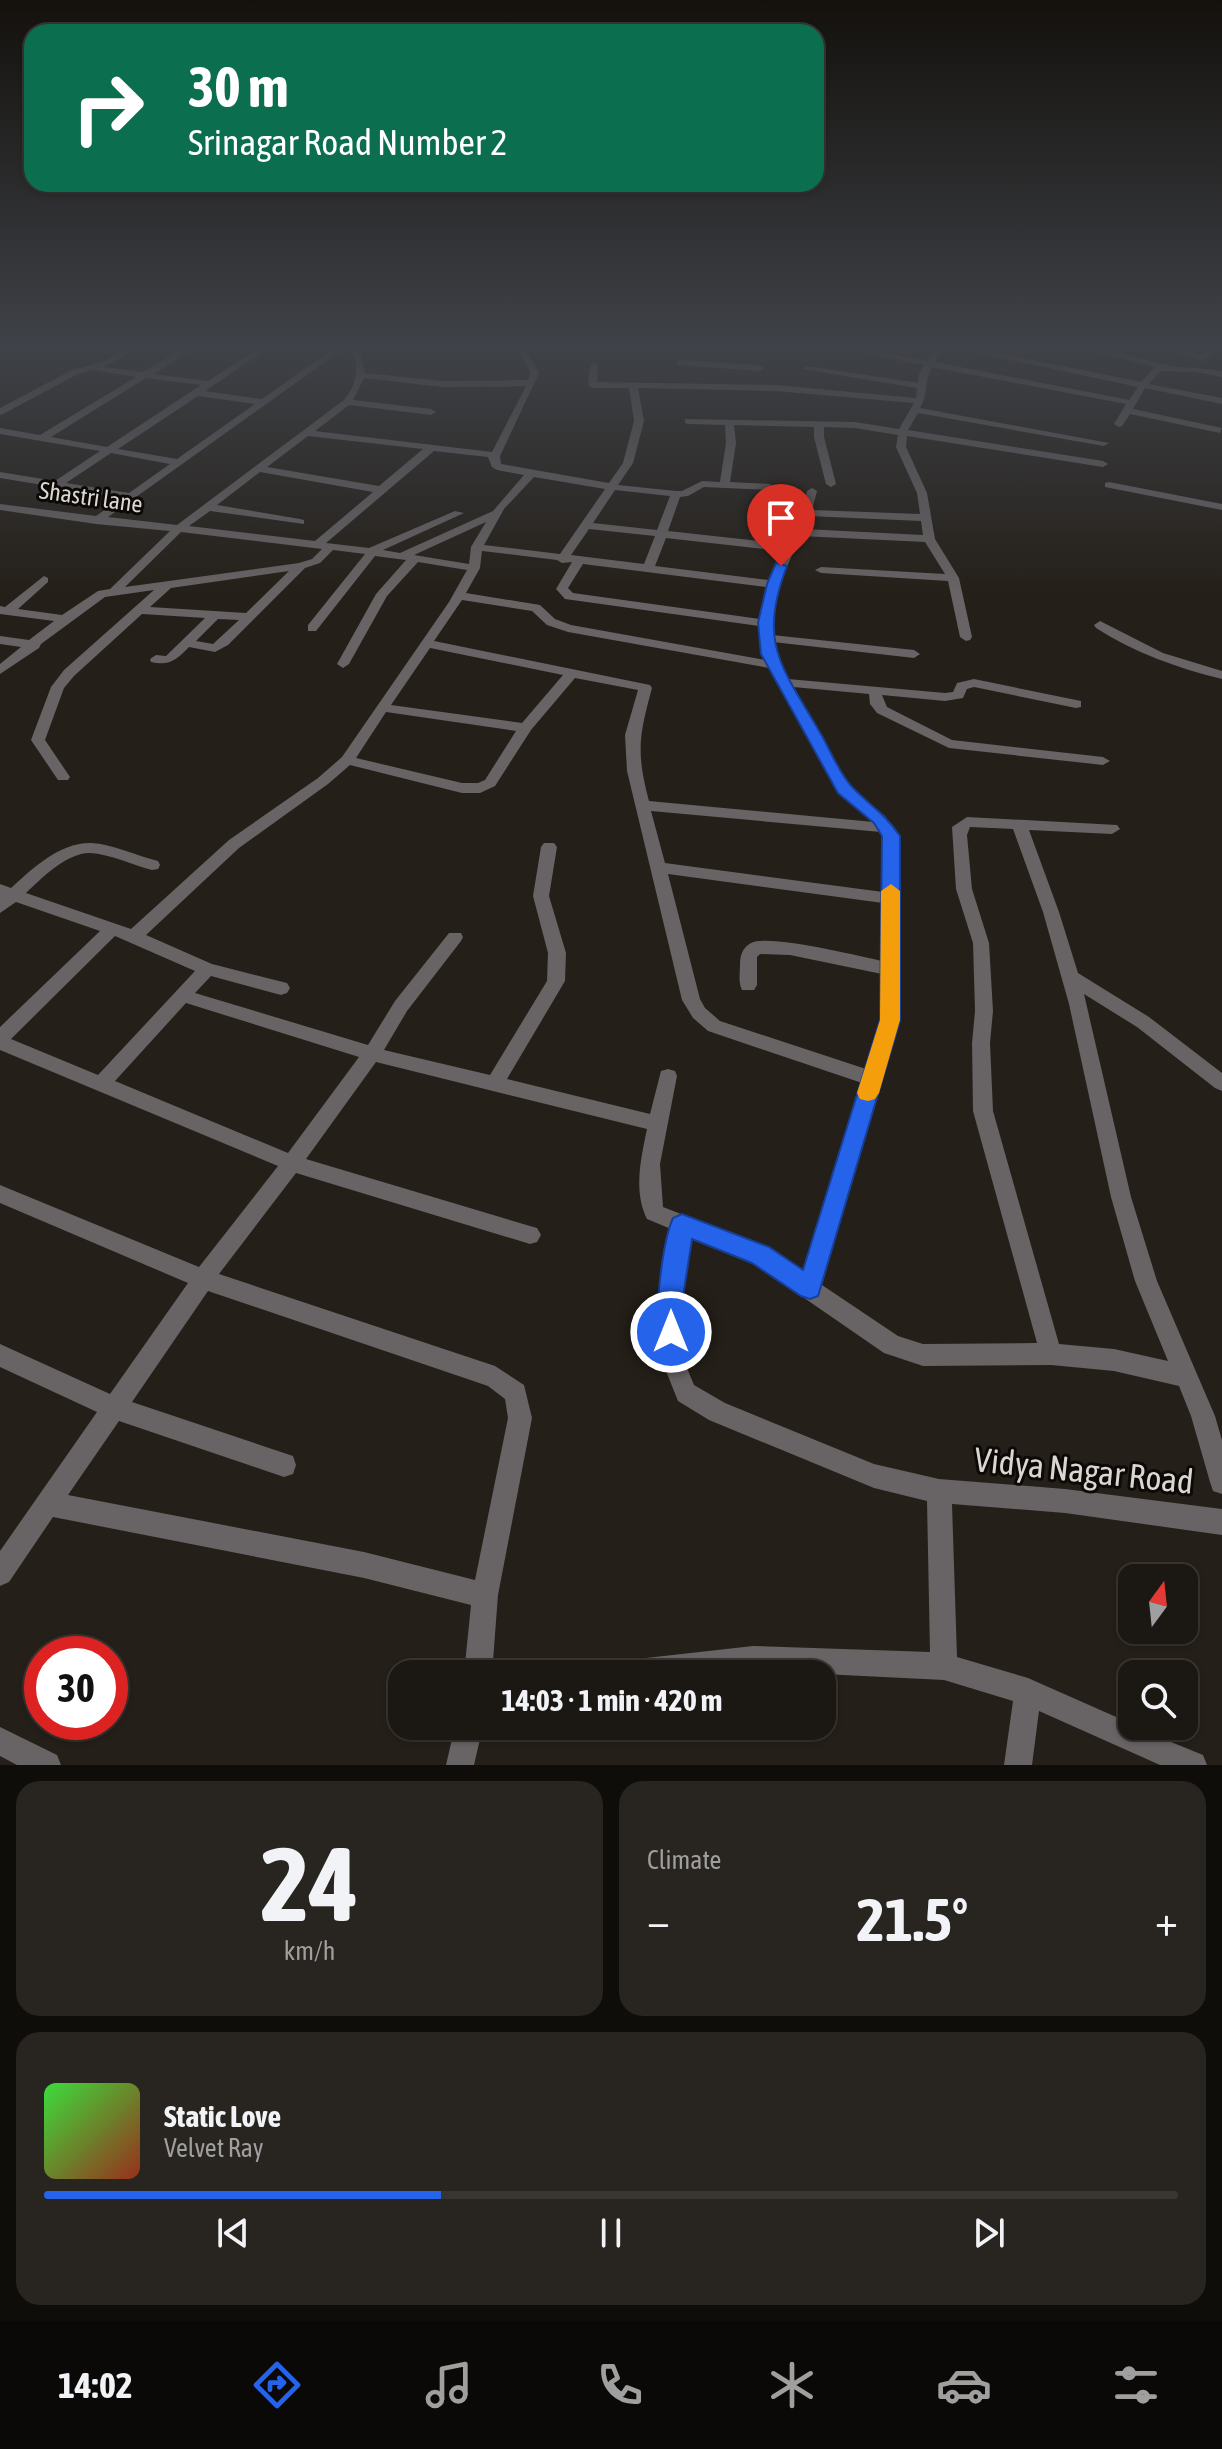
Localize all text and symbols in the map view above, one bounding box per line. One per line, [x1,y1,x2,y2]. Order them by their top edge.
text: 30 m [188,55,289,119]
icon: right [56,56,160,160]
text: Srinagar Road Number 2 [188,121,507,163]
street label: Shastri lane [38,476,144,518]
pin [747,484,815,566]
icon: arrive [759,496,803,540]
position arrow [629,1290,713,1374]
street label: Vidya Nagar Road [973,1439,1195,1501]
north arrow [1118,1564,1198,1644]
map controls [1118,1564,1198,1740]
speed limit sign: 30 [24,1636,128,1740]
button: search [1118,1660,1198,1740]
text: 14:03 · 1 min · 420 m [502,1683,722,1717]
text: 24 [261,1824,358,1943]
text: Climate [647,1845,721,1875]
text: 21.5° [857,1885,968,1954]
text: − [647,1895,670,1945]
text: + [1155,1895,1178,1945]
text: km/h [284,1936,335,1966]
text: Static Love [164,2099,281,2133]
text: Velvet Ray [164,2133,264,2163]
icon: previous [211,2211,255,2255]
icon: pause [589,2211,633,2255]
icon: next [967,2211,1011,2255]
icon: directions [249,2357,305,2413]
icon: music [421,2357,477,2413]
icon: phone [592,2357,648,2413]
icon: climate [764,2357,820,2413]
icon: car [936,2357,992,2413]
icon: filters [1108,2357,1164,2413]
text: 14:02 [58,2364,133,2406]

